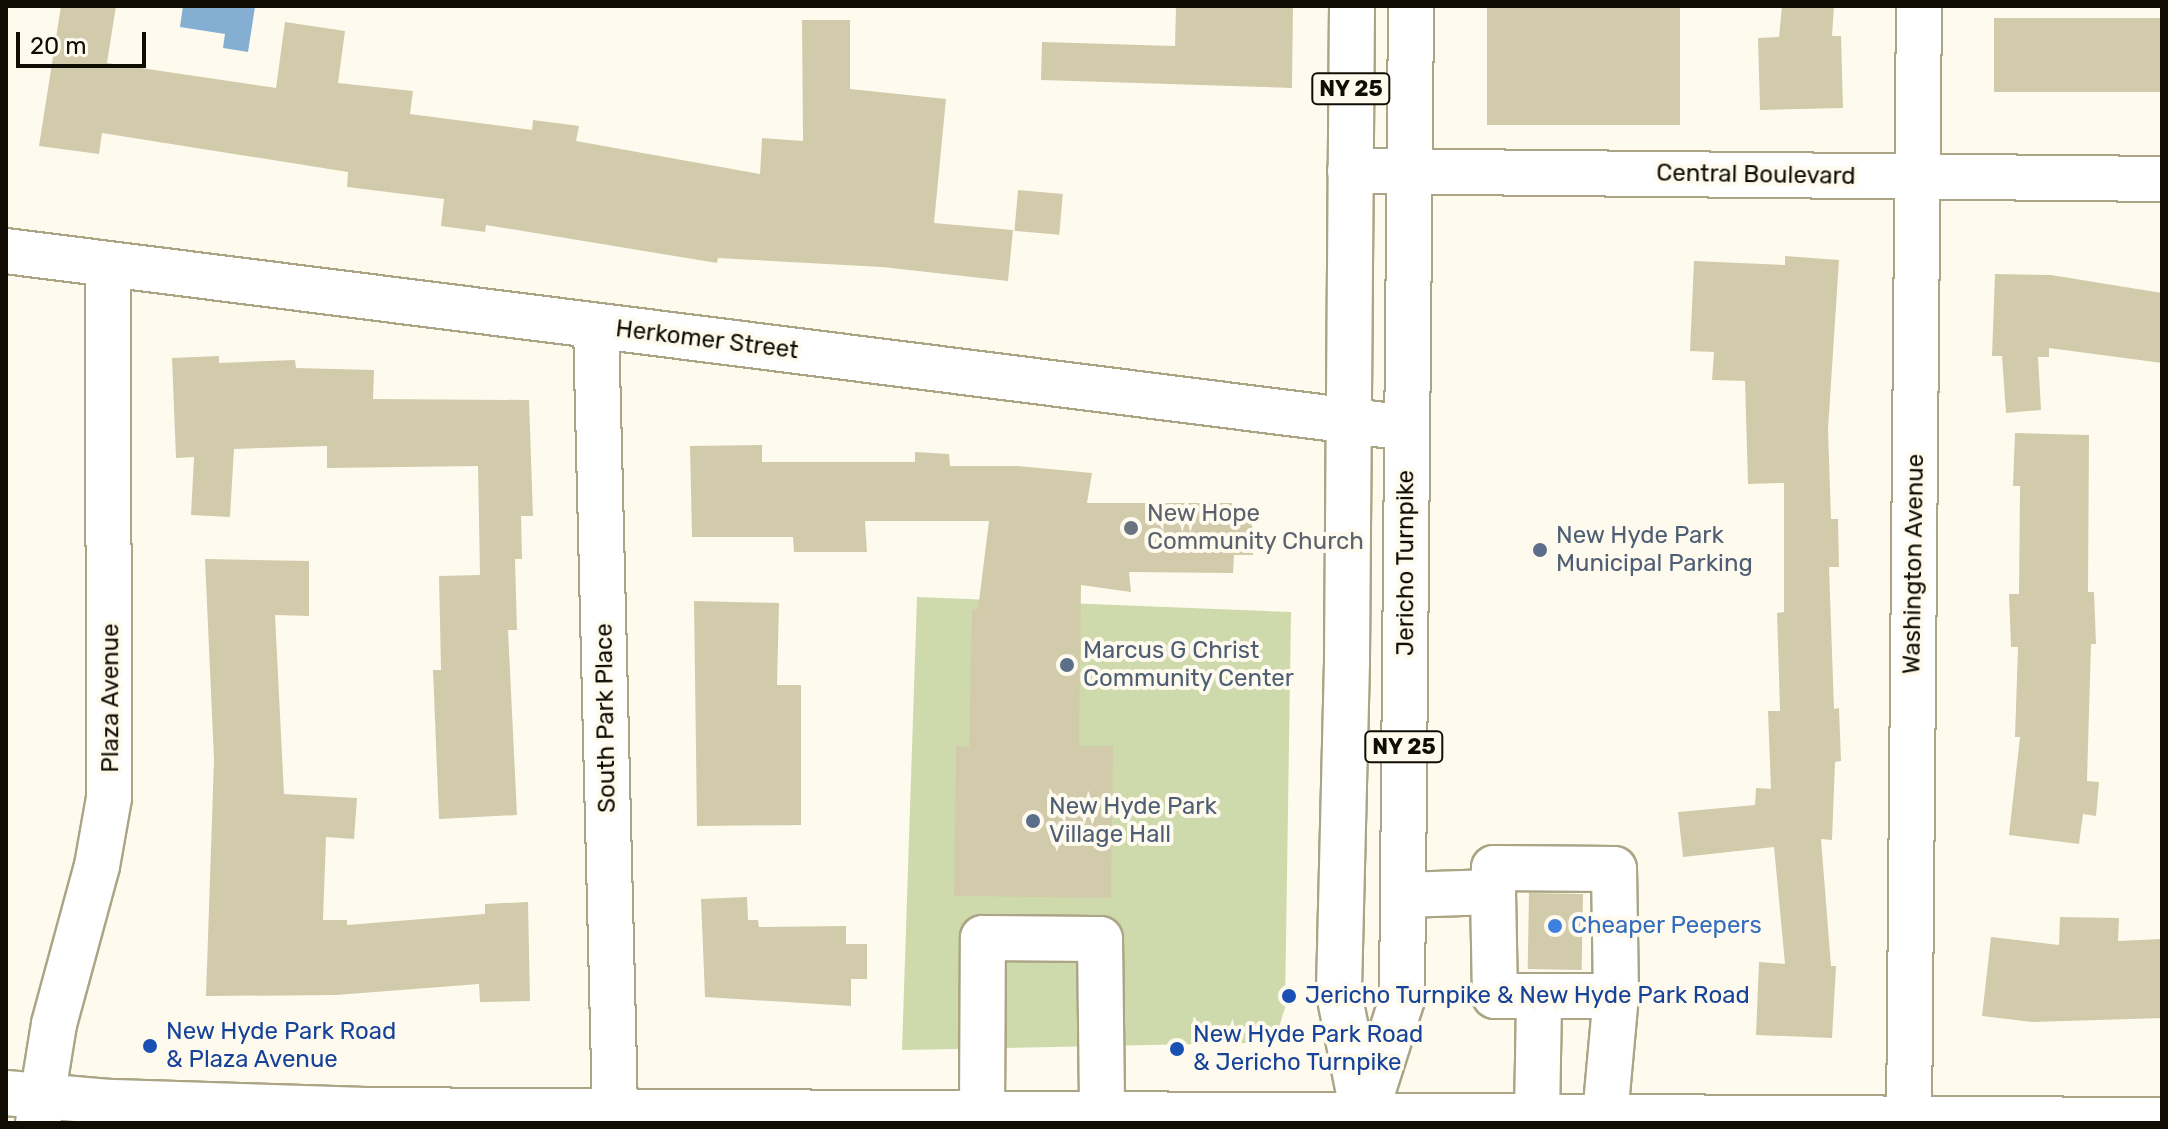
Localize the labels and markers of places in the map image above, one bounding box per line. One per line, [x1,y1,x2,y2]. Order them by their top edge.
place label: New Hope Community Church [1147,500,1365,556]
marker: New Hope Community Church [1122,519,1140,537]
place label: New Hyde Park Municipal Parking [1556,522,1753,578]
marker: New Hyde Park Municipal Parking [1531,541,1549,559]
place label: Marcus G Christ Community Center [1083,637,1294,693]
marker: Marcus G Christ Community Center [1058,656,1076,674]
place label: New Hyde Park Village Hall [1049,793,1217,849]
marker: New Hyde Park Village Hall [1024,812,1042,830]
place label: Cheaper Peepers [1571,912,1762,940]
marker: Cheaper Peepers [1546,917,1564,935]
place label: Jericho Turnpike & New Hyde Park Road [1305,982,1751,1010]
marker: Jericho Turnpike & New Hyde Park Road [1280,987,1298,1005]
place label: New Hyde Park Road & Plaza Avenue [166,1018,397,1074]
place label: New Hyde Park Road & Jericho Turnpike [1193,1021,1424,1077]
marker: New Hyde Park Road & Plaza Avenue [141,1037,159,1055]
marker: New Hyde Park Road & Jericho Turnpike [1168,1040,1186,1058]

